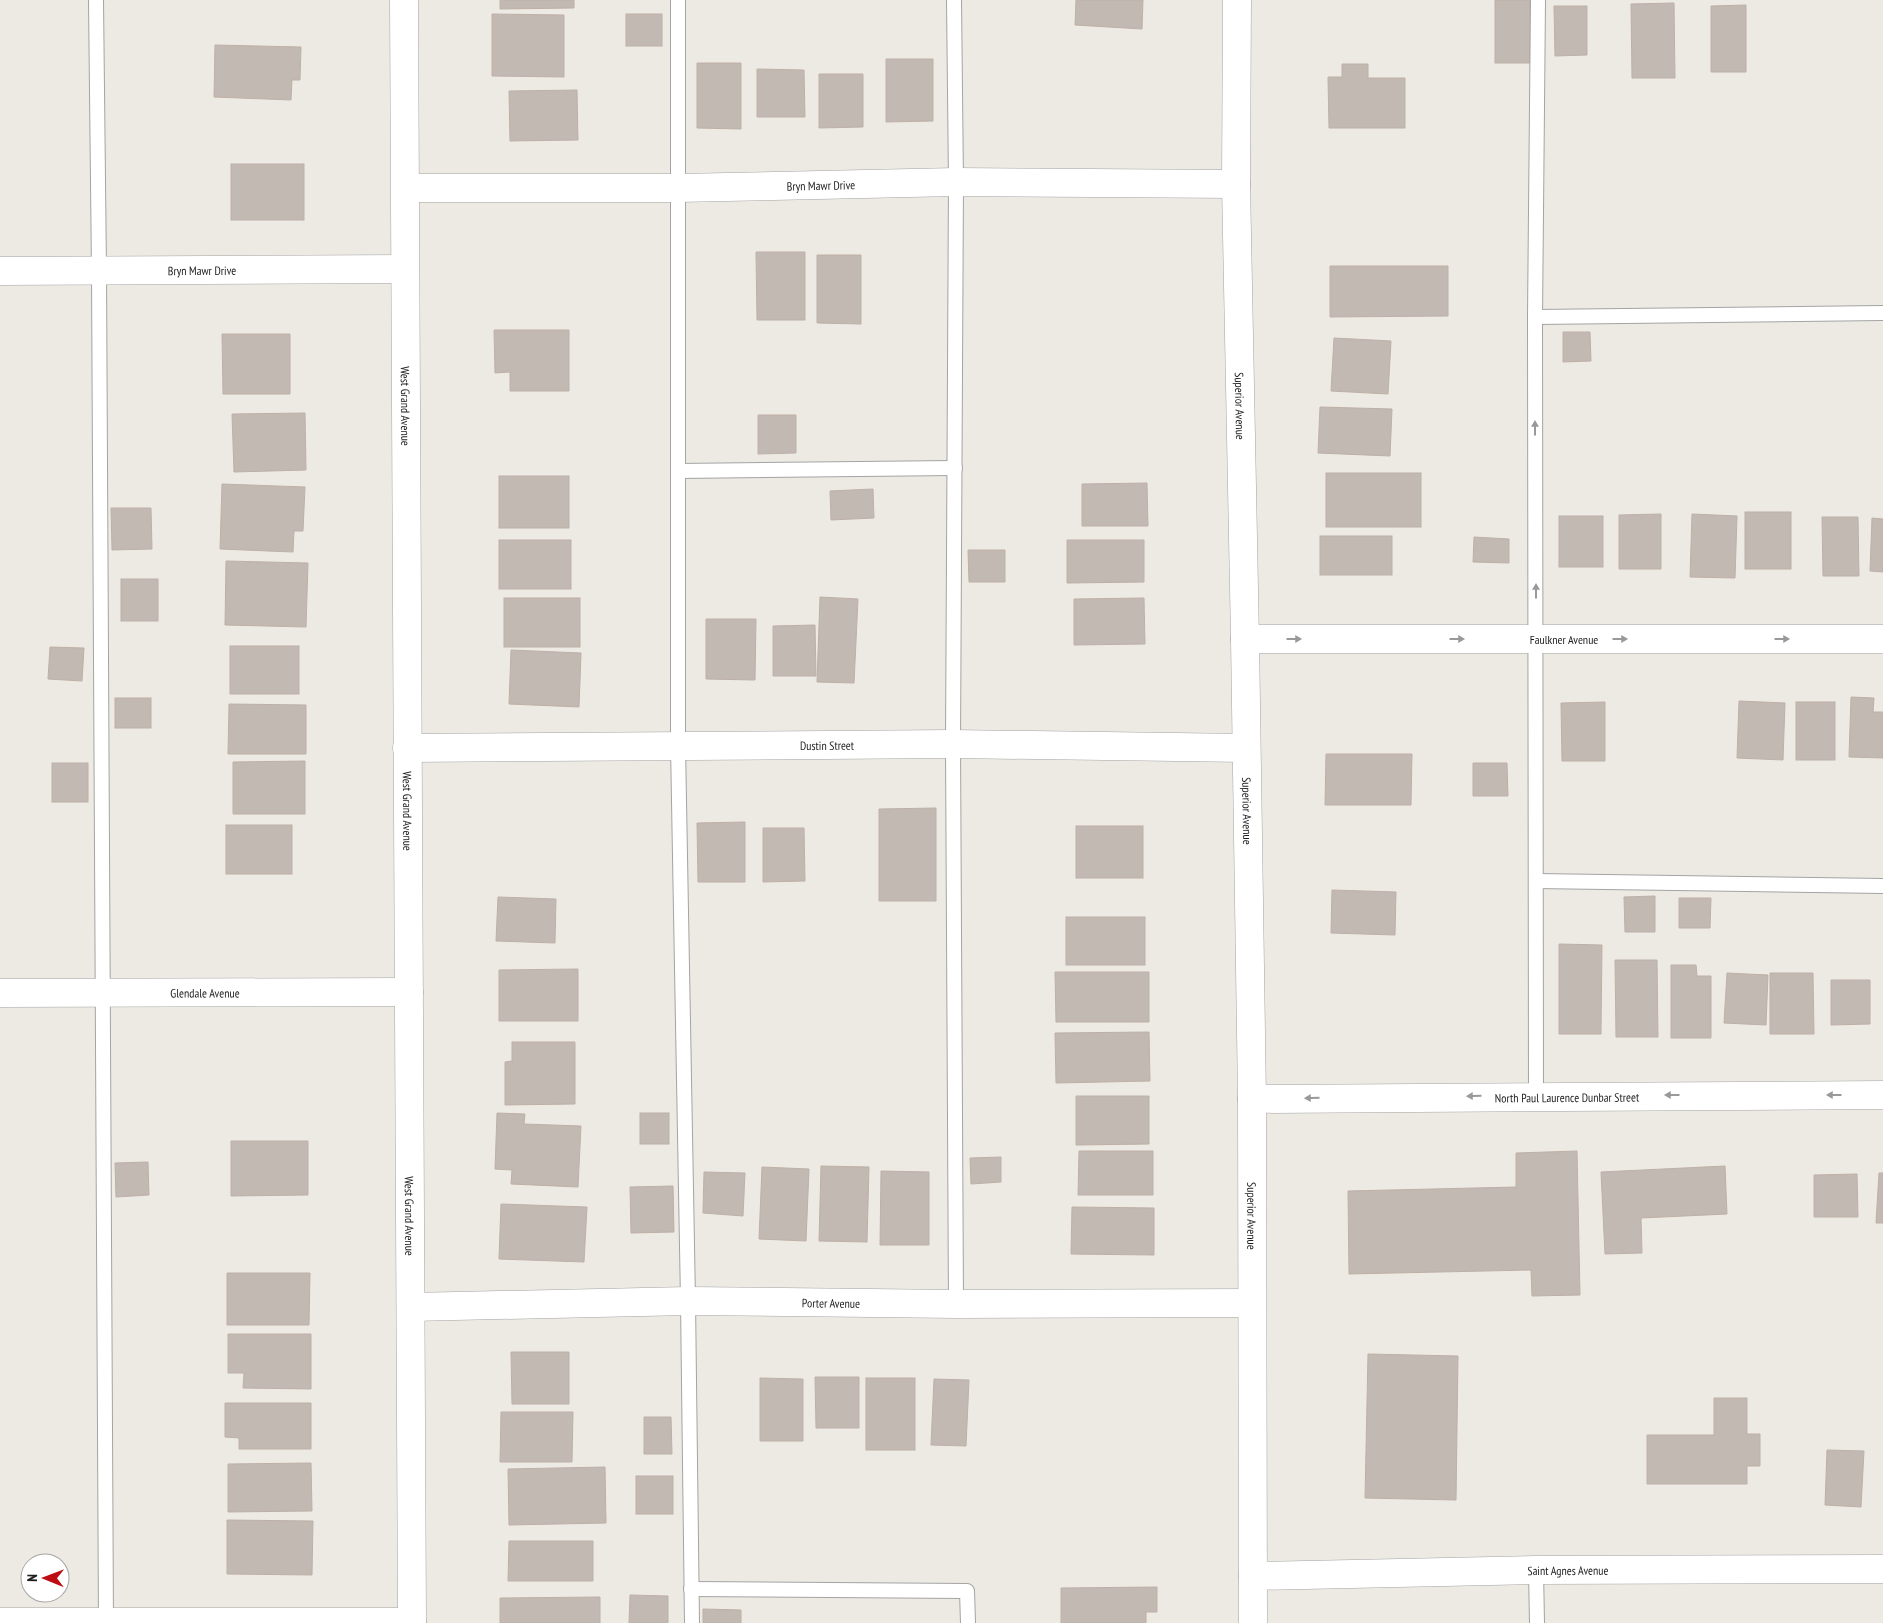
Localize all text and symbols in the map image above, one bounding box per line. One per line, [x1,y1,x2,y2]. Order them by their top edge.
street label: Bryn Mawr Drive [787,177,855,193]
street label: Bryn Mawr Drive [168,262,236,278]
street label: West Grand Avenue [398,366,414,446]
street label: Superior Avenue [1232,372,1249,440]
one-way arrow [1531,420,1539,436]
one-way arrow [1532,582,1540,598]
street label: Faulkner Avenue [1530,632,1598,647]
one-way arrow [1286,635,1302,643]
one-way arrow [1449,635,1465,643]
one-way arrow [1612,635,1628,643]
one-way arrow [1775,635,1791,643]
street label: Dustin Street [800,737,855,753]
street label: West Grand Avenue [400,771,416,851]
street label: Superior Avenue [1240,777,1256,845]
street label: Glendale Avenue [170,985,240,1000]
street label: North Paul Laurence Dunbar Street [1495,1089,1640,1105]
one-way arrow [1664,1091,1680,1099]
one-way arrow [1826,1091,1842,1099]
one-way arrow [1466,1092,1482,1100]
one-way arrow [1304,1094,1320,1102]
street label: West Grand Avenue [402,1176,418,1256]
street label: Superior Avenue [1245,1182,1260,1250]
street label: Porter Avenue [802,1295,860,1310]
north arrow [20,1553,70,1603]
street label: Saint Agnes Avenue [1527,1562,1609,1578]
text: N [23,1574,41,1582]

